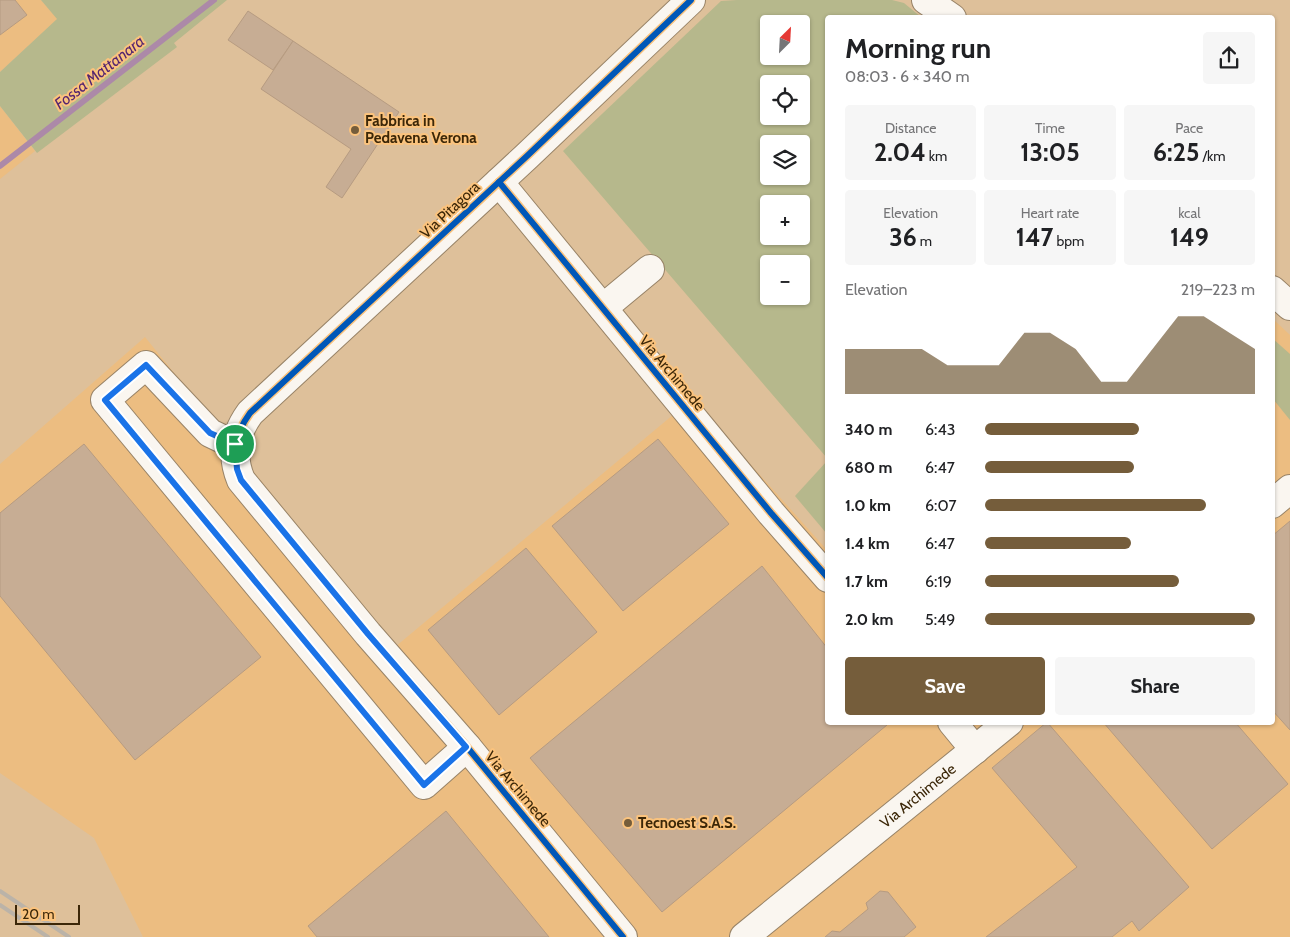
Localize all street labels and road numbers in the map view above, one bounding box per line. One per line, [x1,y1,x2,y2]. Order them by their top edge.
street label: Via Pitagora [416,177,484,242]
street label: Via Archimede [635,332,709,414]
street label: Via Archimede [481,748,555,830]
street label: Via Archimede [876,760,960,832]

